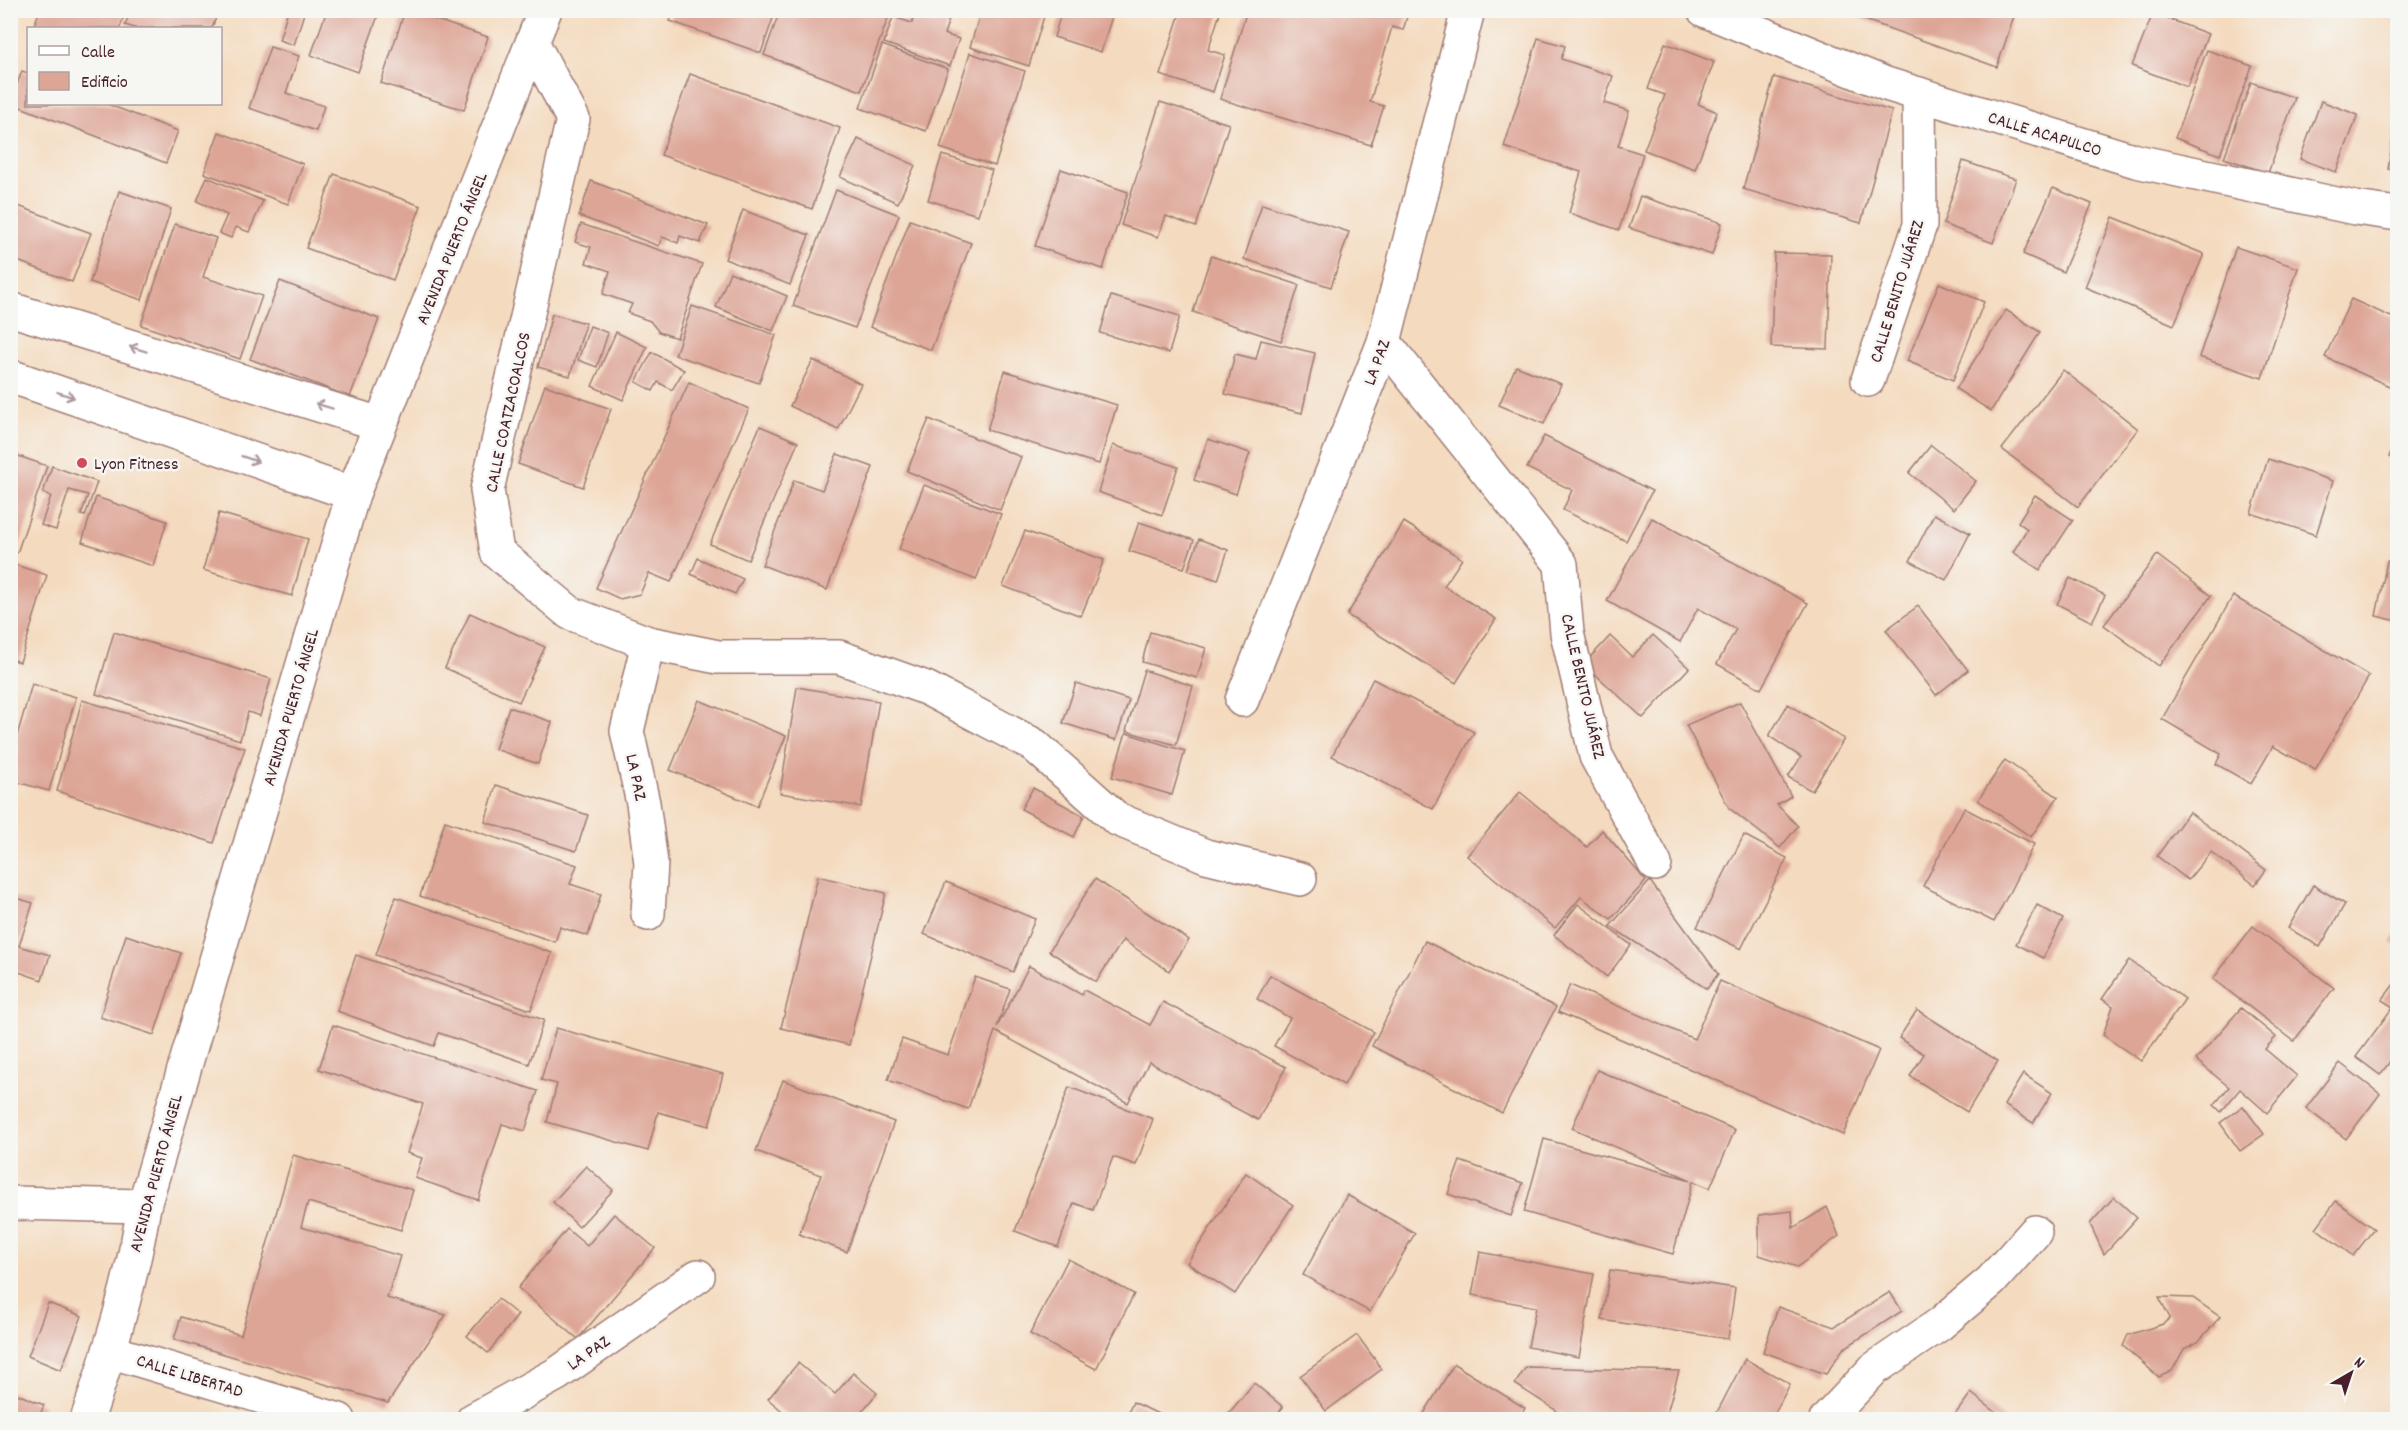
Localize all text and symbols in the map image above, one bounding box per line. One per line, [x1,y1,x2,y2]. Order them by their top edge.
legend [27,27,222,105]
text: Calle [81,41,115,66]
text: Edificio [81,71,128,96]
street label: CALLE ACAPULCO [1984,106,2104,165]
street label: AVENIDA PUERTO ÁNGEL [411,168,496,329]
street label: CALLE BENITO JUÁREZ [1865,217,1932,366]
street label: CALLE COATZACOALCOS [480,330,539,495]
street label: LA PAZ [1359,336,1398,389]
one-way arrow [129,343,148,354]
one-way arrow [56,391,75,402]
one-way arrow [315,400,334,411]
place label: Lyon Fitness [94,453,178,478]
one-way arrow [240,454,259,465]
marker: Lyon Fitness [75,456,89,470]
street label: CALLE BENITO JUÁREZ [1553,612,1610,762]
street label: AVENIDA PUERTO ÁNGEL [258,625,327,789]
street label: LA PAZ [617,752,652,803]
street label: AVENIDA PUERTO ÁNGEL [124,1091,191,1255]
street label: LA PAZ [563,1330,616,1378]
north arrow [2321,1343,2381,1403]
street label: CALLE LIBERTAD [133,1349,246,1405]
text: N [2349,1352,2369,1375]

